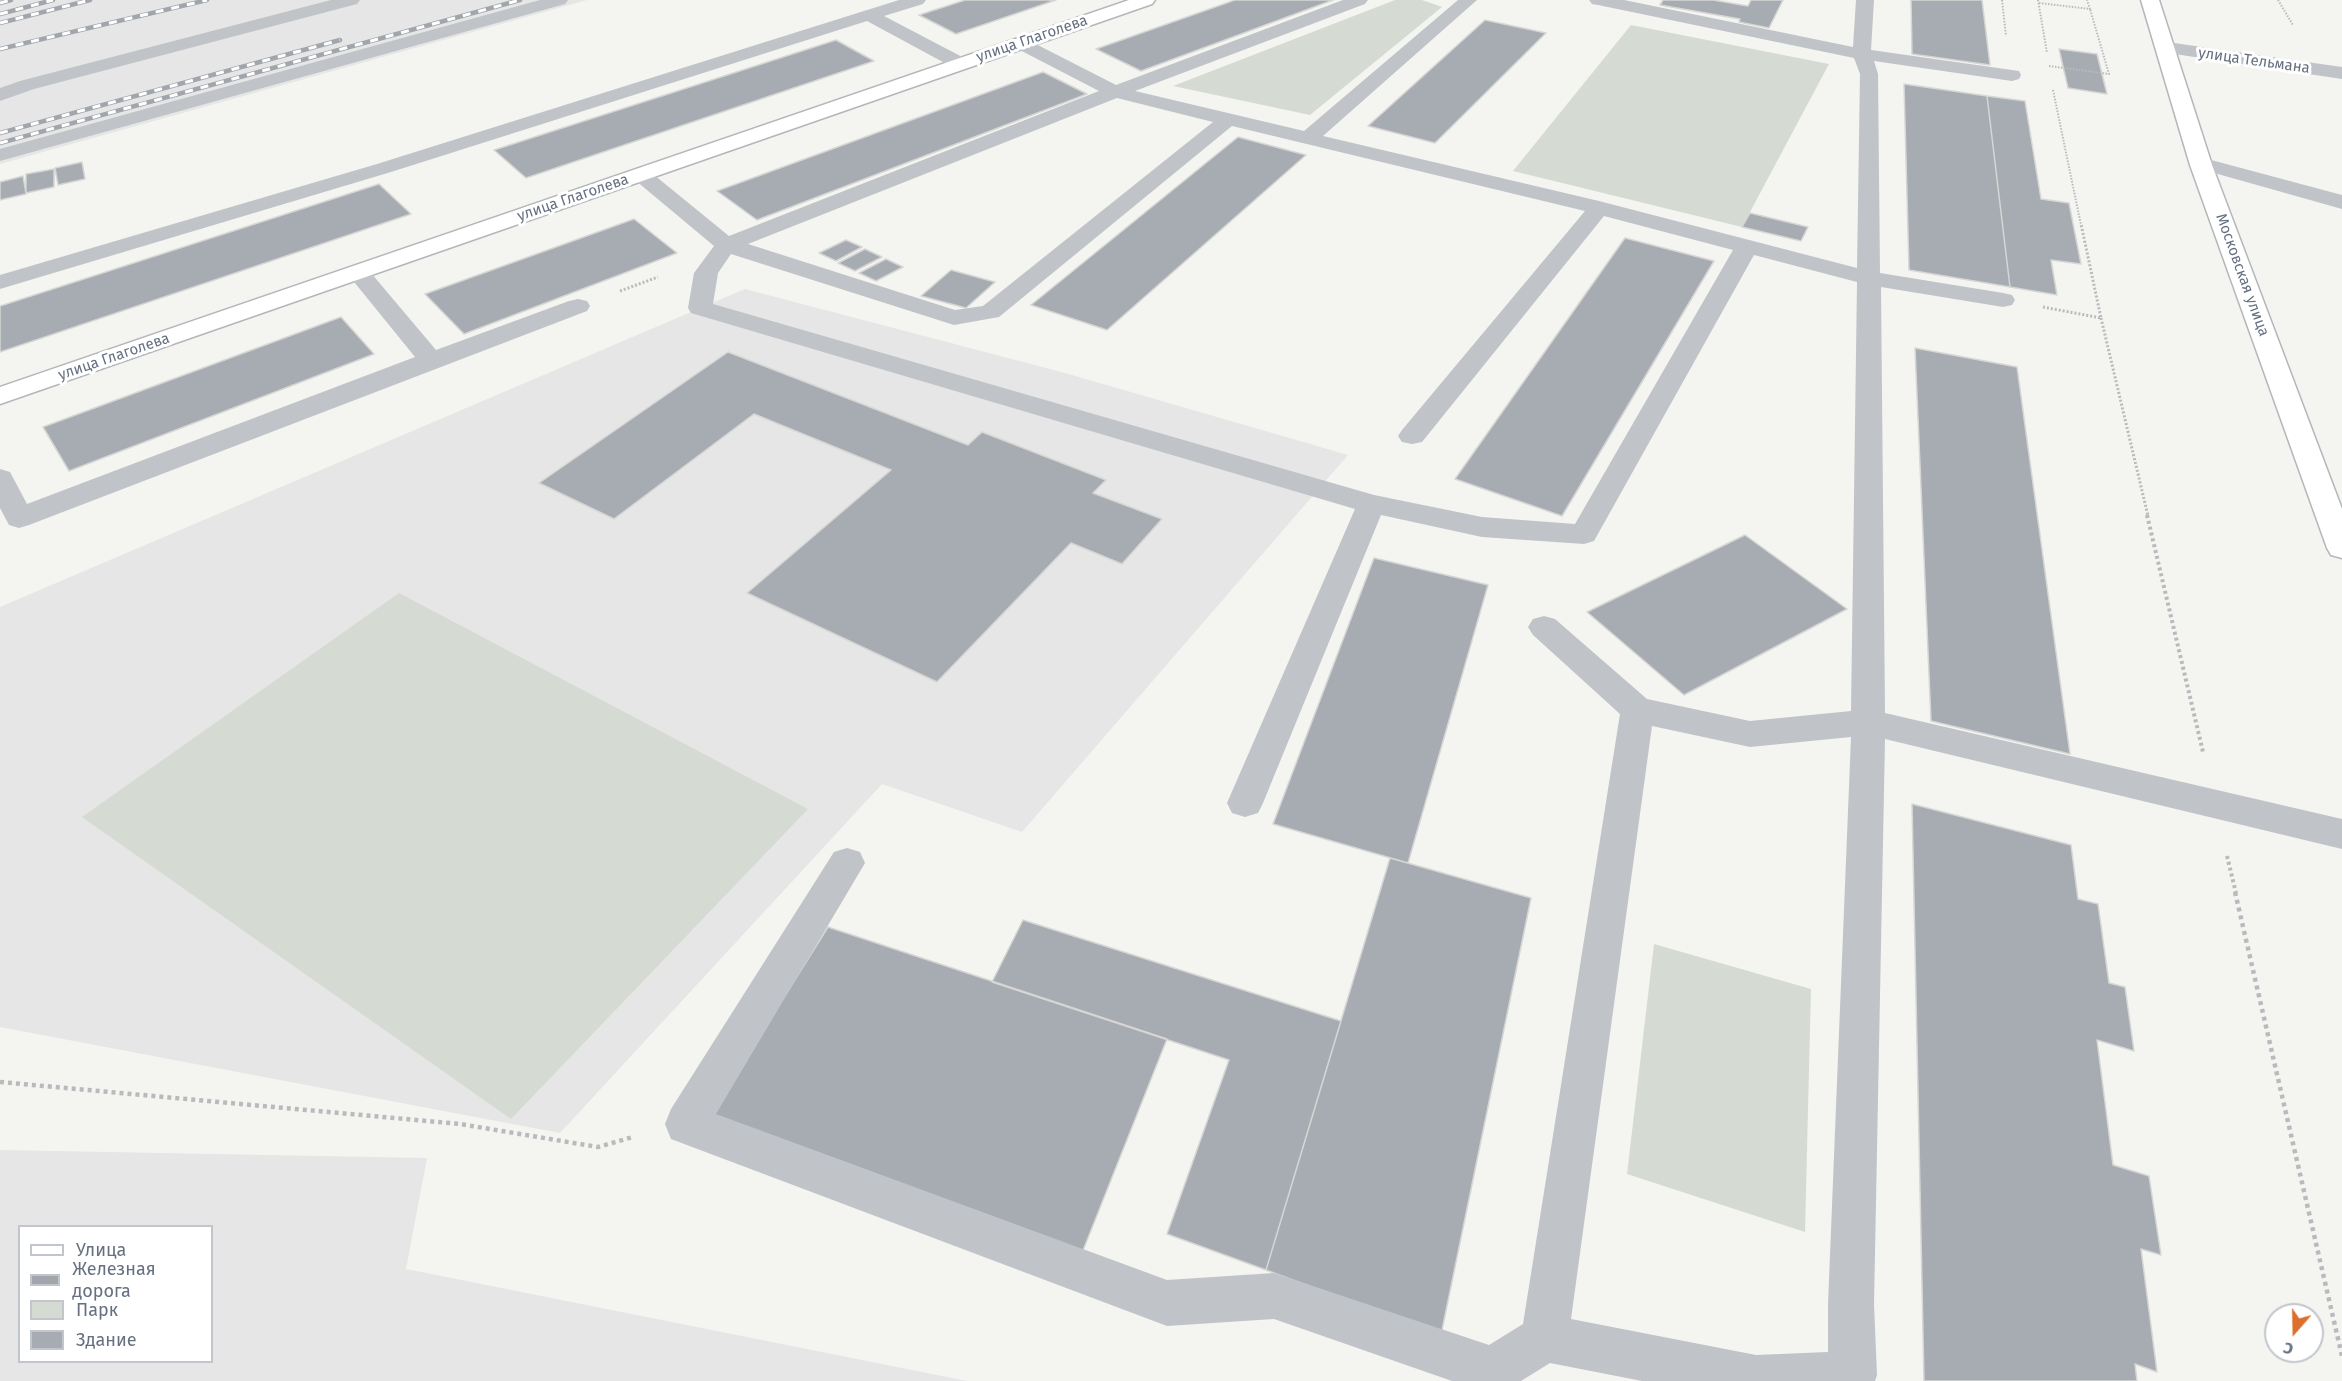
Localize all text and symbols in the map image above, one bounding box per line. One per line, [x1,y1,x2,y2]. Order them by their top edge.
street label: улица Глаголева [974,12,1090,66]
street label: улица Тельмана [2197,44,2311,78]
street label: улица Глаголева [515,171,631,225]
street label: Московская улица [2211,211,2273,339]
street label: улица Глаголева [56,330,172,384]
legend [18,1225,213,1363]
text: Улица [76,1239,126,1261]
text: Железная дорога [72,1258,156,1302]
text: Парк [76,1299,118,1321]
north arrow [2264,1303,2324,1363]
text: Здание [76,1329,137,1351]
text: С [2281,1338,2296,1359]

